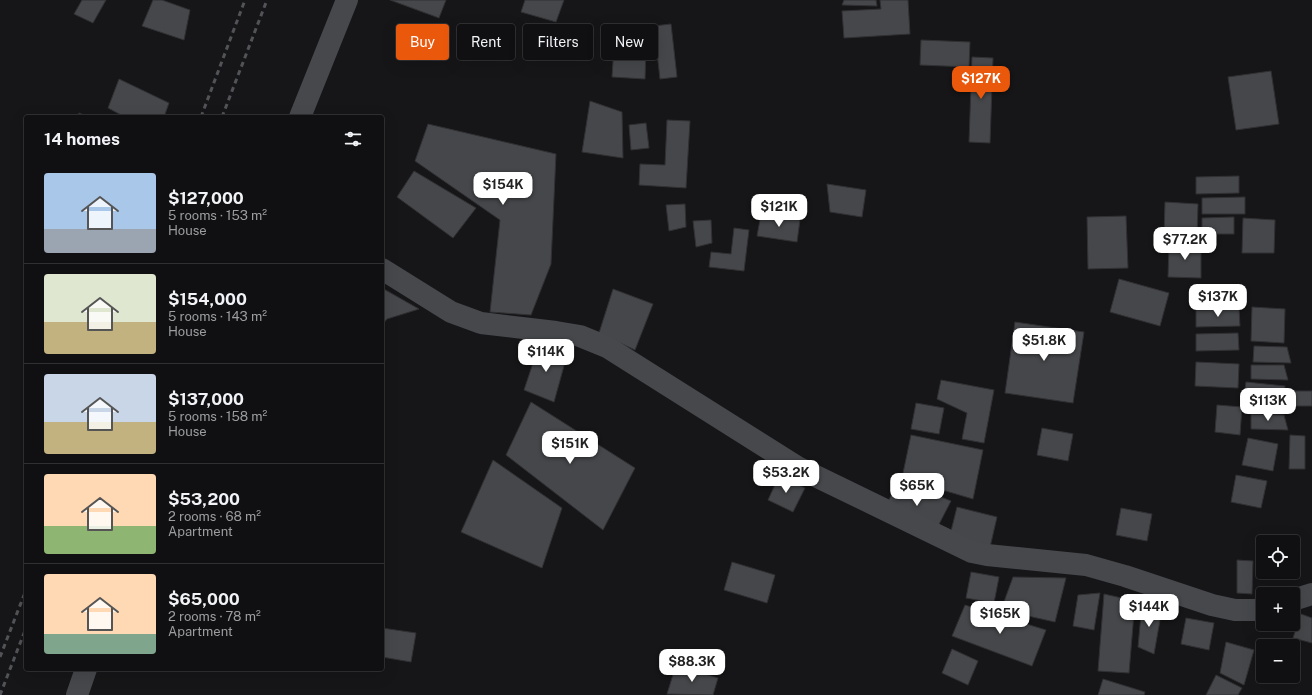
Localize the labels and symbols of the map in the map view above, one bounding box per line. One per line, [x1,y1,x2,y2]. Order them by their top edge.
pin: $127K [953,66,1009,100]
pin: $154K [475,172,531,206]
pin: $121K [751,194,807,228]
pin: $77.2K [1152,227,1218,261]
pin: $137K [1190,284,1246,318]
pin: $51.8K [1011,328,1077,362]
pin: $114K [518,339,574,373]
pin: $113K [1240,388,1296,422]
pin: $151K [542,431,598,465]
pin: $53.2K [753,460,819,494]
pin: $65K [893,473,941,507]
pin: $144K [1121,594,1177,628]
pin: $165K [972,601,1028,635]
pin: $88.3K [659,649,725,683]

